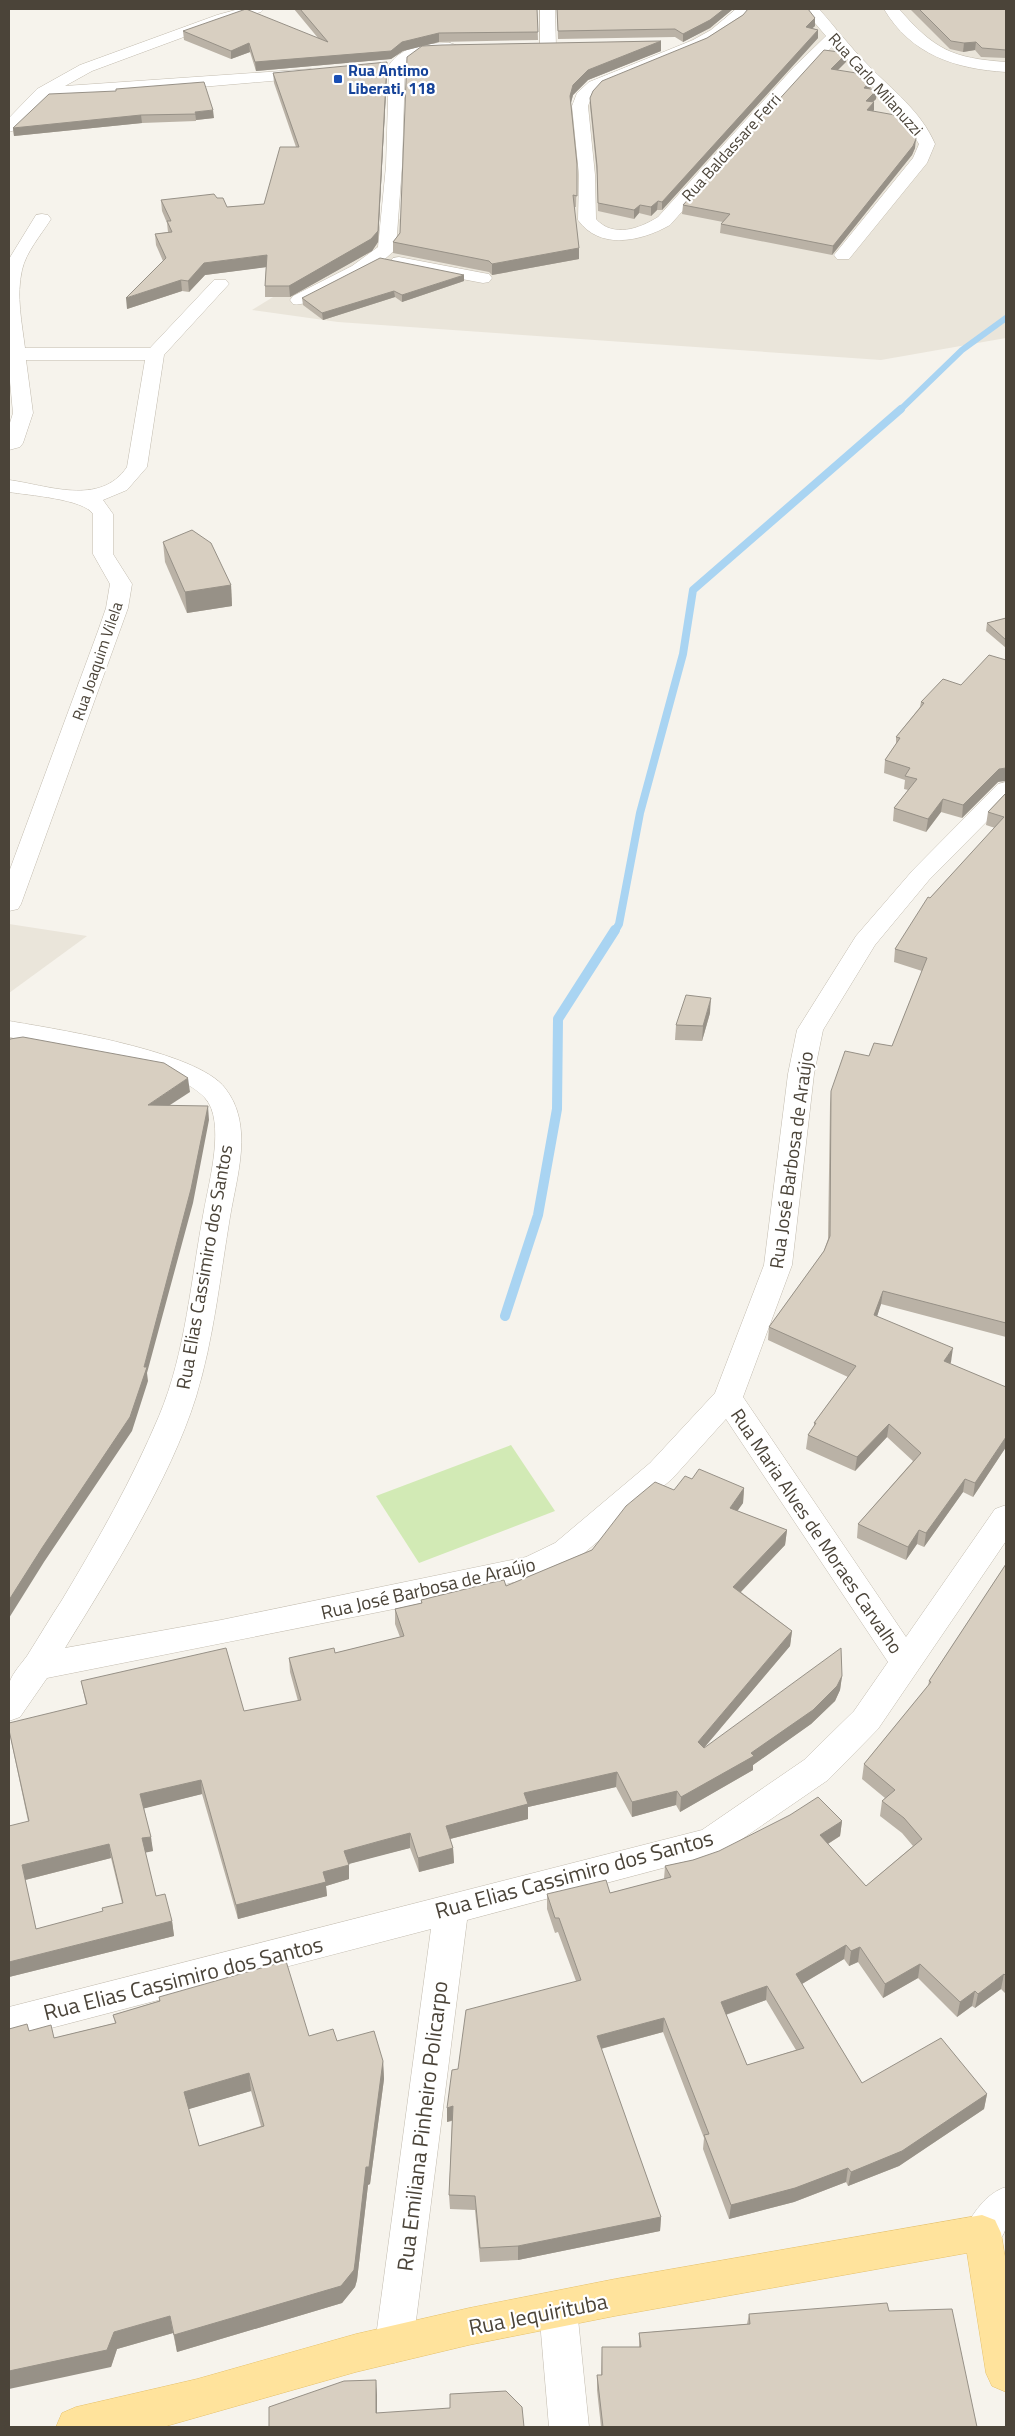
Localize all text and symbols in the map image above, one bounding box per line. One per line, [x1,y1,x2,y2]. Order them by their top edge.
street label: Rua Carlo Milanuzzi [823,27,929,141]
place label: Rua Antimo Liberati, 118 [348,58,435,100]
marker: Rua Antimo Liberati, 118 [332,73,344,85]
street label: Rua Baldassare Ferri [676,87,786,207]
street label: Rua Joaquim Vilela [65,598,129,724]
street label: Rua José Barbosa de Araújo [761,1049,820,1271]
street label: Rua Elias Cassimiro dos Santos [168,1142,239,1392]
street label: Rua Maria Alves de Moraes Carvalho [724,1402,911,1659]
street label: Rua José Barbosa de Araújo [318,1549,538,1626]
street label: Rua Elias Cassimiro dos Santos [431,1820,717,1928]
street label: Rua Elias Cassimiro dos Santos [40,1927,326,2029]
street label: Rua Emiliana Pinheiro Policarpo [387,1979,457,2273]
street label: Rua Jequirituba [466,2284,610,2344]

